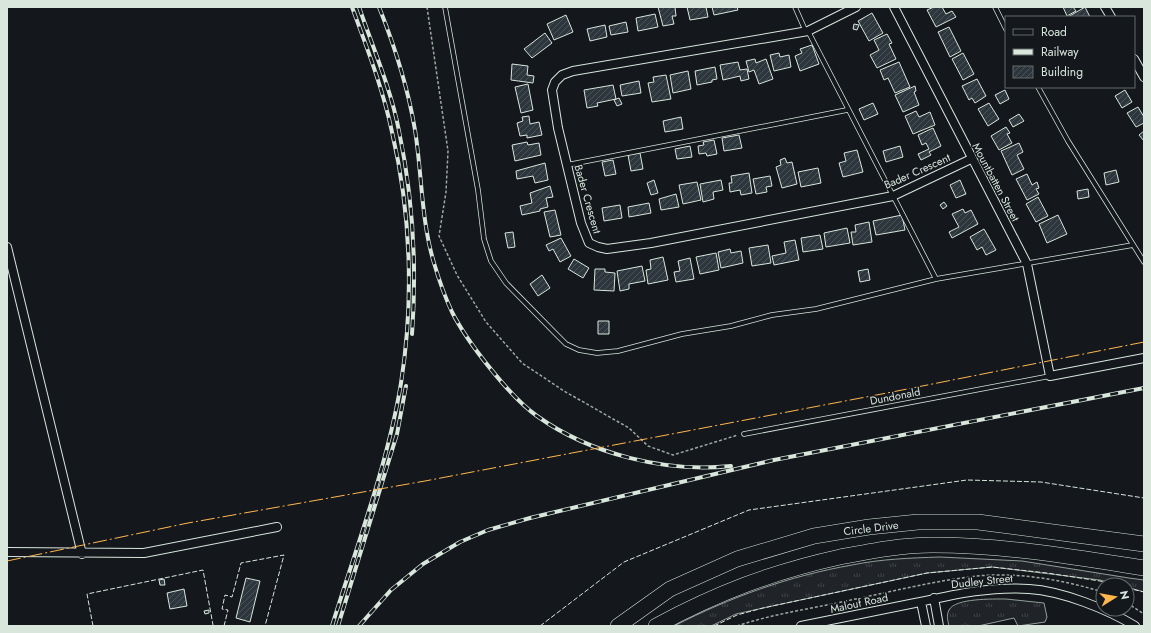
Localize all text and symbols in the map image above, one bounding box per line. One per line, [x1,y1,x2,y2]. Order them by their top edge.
legend [1005,16,1135,88]
text: Road [1041,23,1067,41]
text: Railway [1041,43,1079,61]
text: Building [1041,63,1083,81]
street label: Mountbatten Street [969,140,1024,224]
street label: Bader Crescent [881,149,953,193]
street label: Bader Crescent [571,163,606,236]
street label: Dundonald [868,383,922,409]
street label: Circle Drive [843,517,900,539]
street label: Dudley Street [950,570,1014,592]
north arrow [1095,577,1135,617]
street label: Malouf Road [829,589,889,617]
text: N [1116,589,1134,601]

